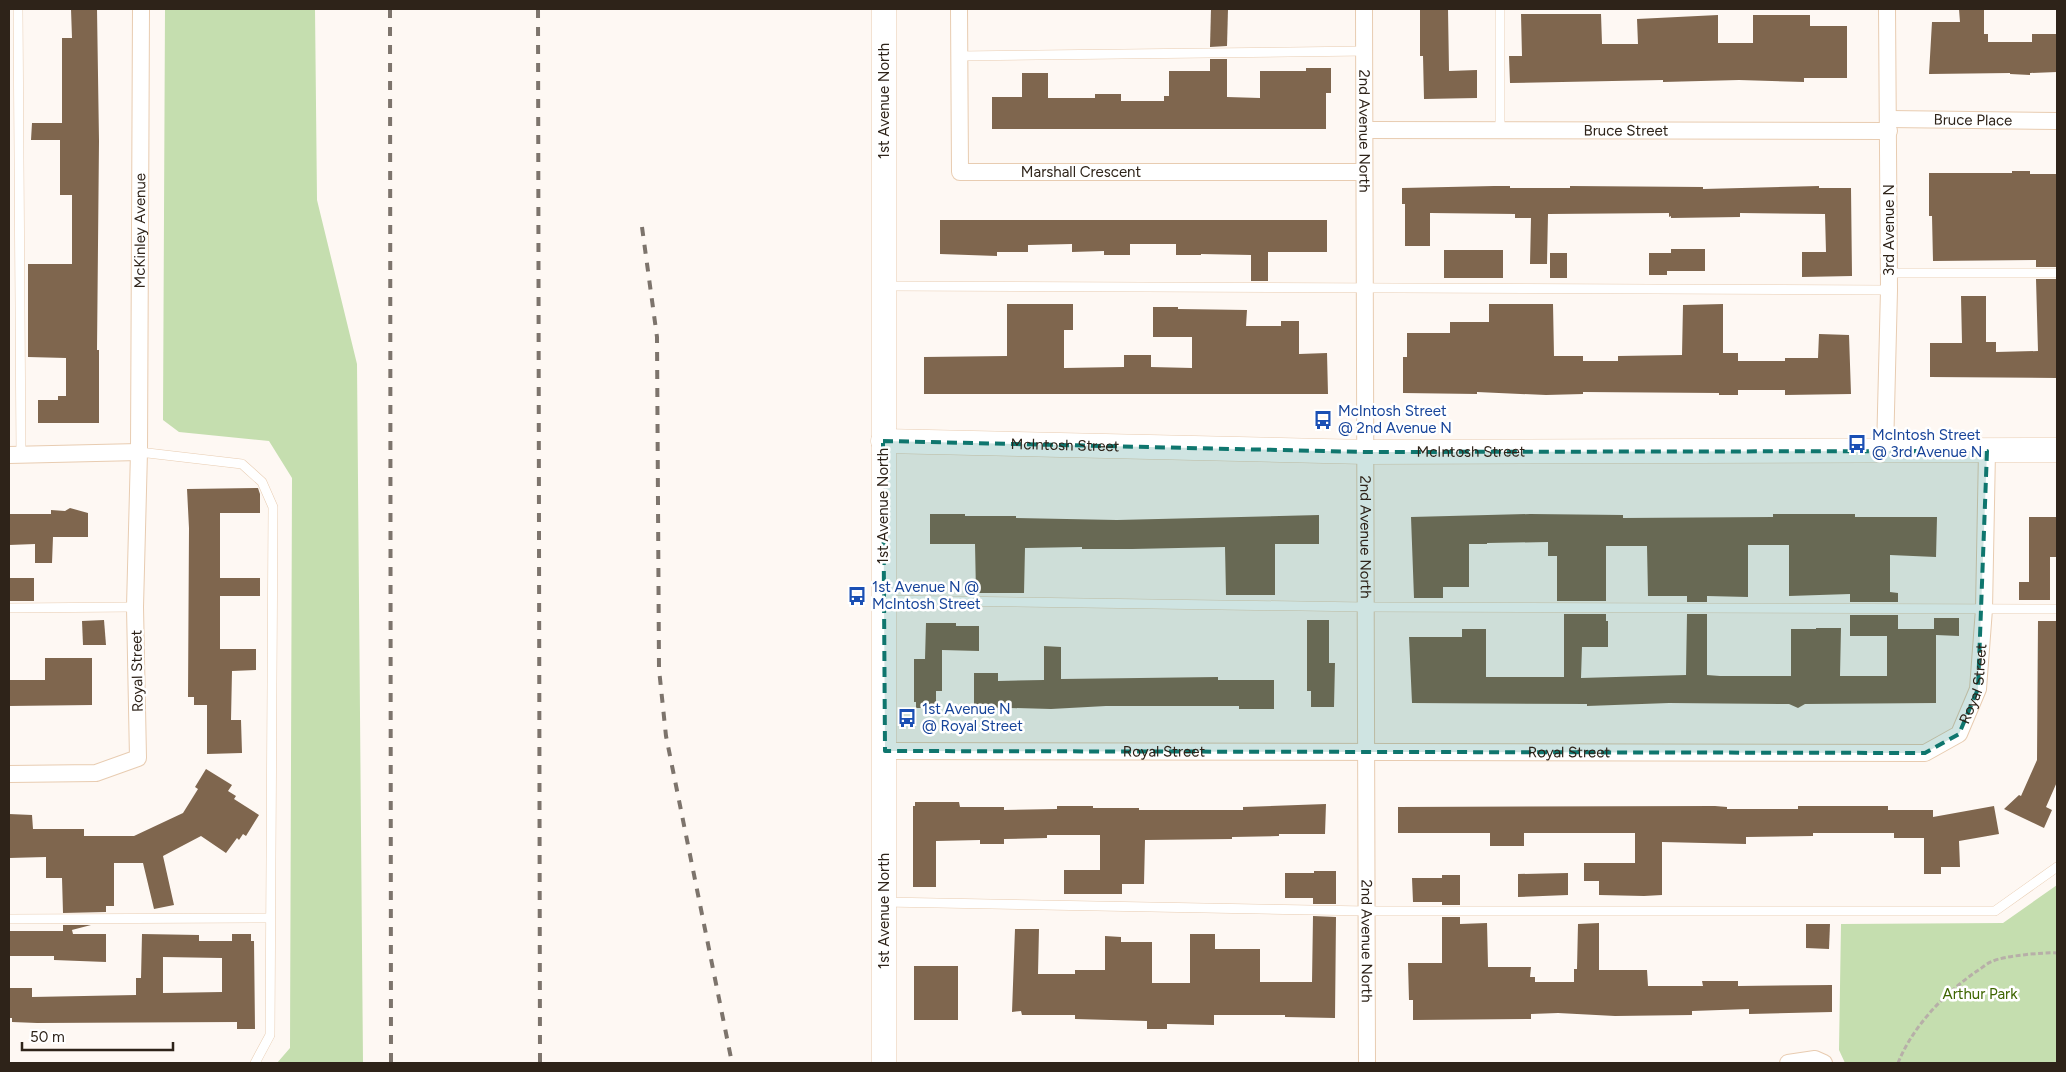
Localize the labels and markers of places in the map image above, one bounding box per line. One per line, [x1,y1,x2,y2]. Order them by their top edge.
place label: McIntosh Street @ 2nd Avenue N [1338,402,1452,437]
bus stop icon: McIntosh Street @ 2nd Avenue N [1312,409,1334,431]
place label: McIntosh Street @ 3rd Avenue N [1872,426,1982,461]
bus stop icon: McIntosh Street @ 3rd Avenue N [1846,433,1868,455]
place label: 1st Avenue N @ McIntosh Street [872,578,981,613]
bus stop icon: 1st Avenue N @ McIntosh Street [846,585,868,607]
place label: 1st Avenue N @ Royal Street [922,700,1023,735]
bus stop icon: 1st Avenue N @ Royal Street [896,707,918,729]

